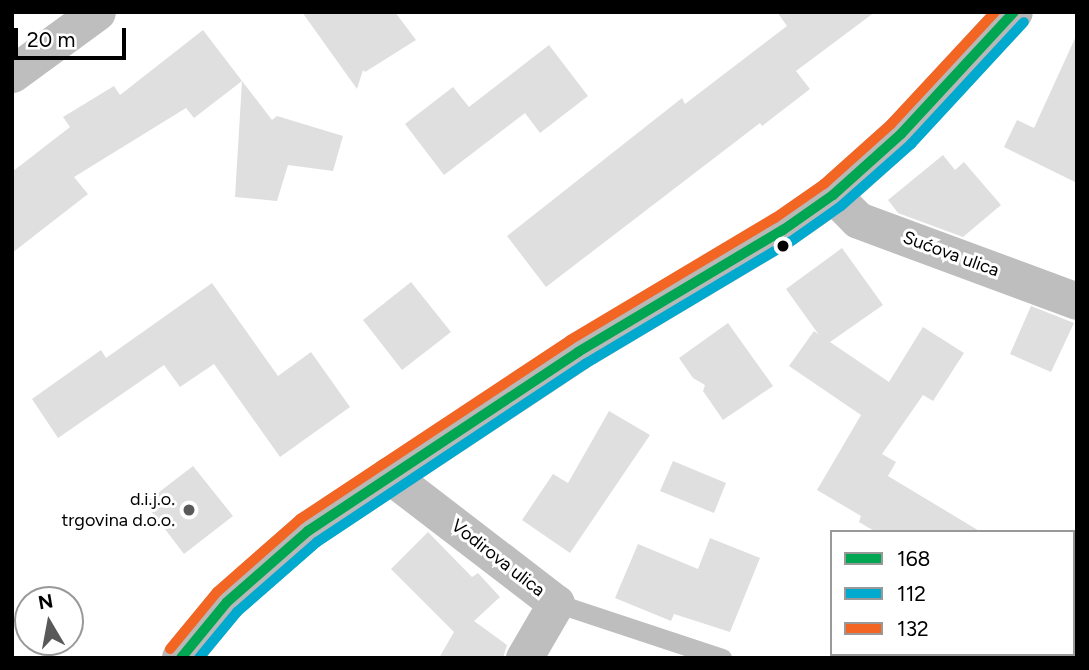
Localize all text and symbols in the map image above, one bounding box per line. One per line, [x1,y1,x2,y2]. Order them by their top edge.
scale bar [18,14,130,58]
text: 20 m [27,27,75,52]
street label: Sućova ulica [900,227,1002,281]
unlabelled marker [776,239,790,253]
place label: d.i.j.o. trgovina d.o.o. [61,489,175,532]
marker: d.i.j.o. trgovina d.o.o. [181,502,197,518]
street label: Vodirova ulica [447,515,549,601]
legend [830,530,1075,656]
text: 168 [897,546,930,571]
text: 112 [897,581,926,606]
north arrow [14,586,84,656]
text: N [36,589,55,614]
text: 132 [897,616,929,641]

